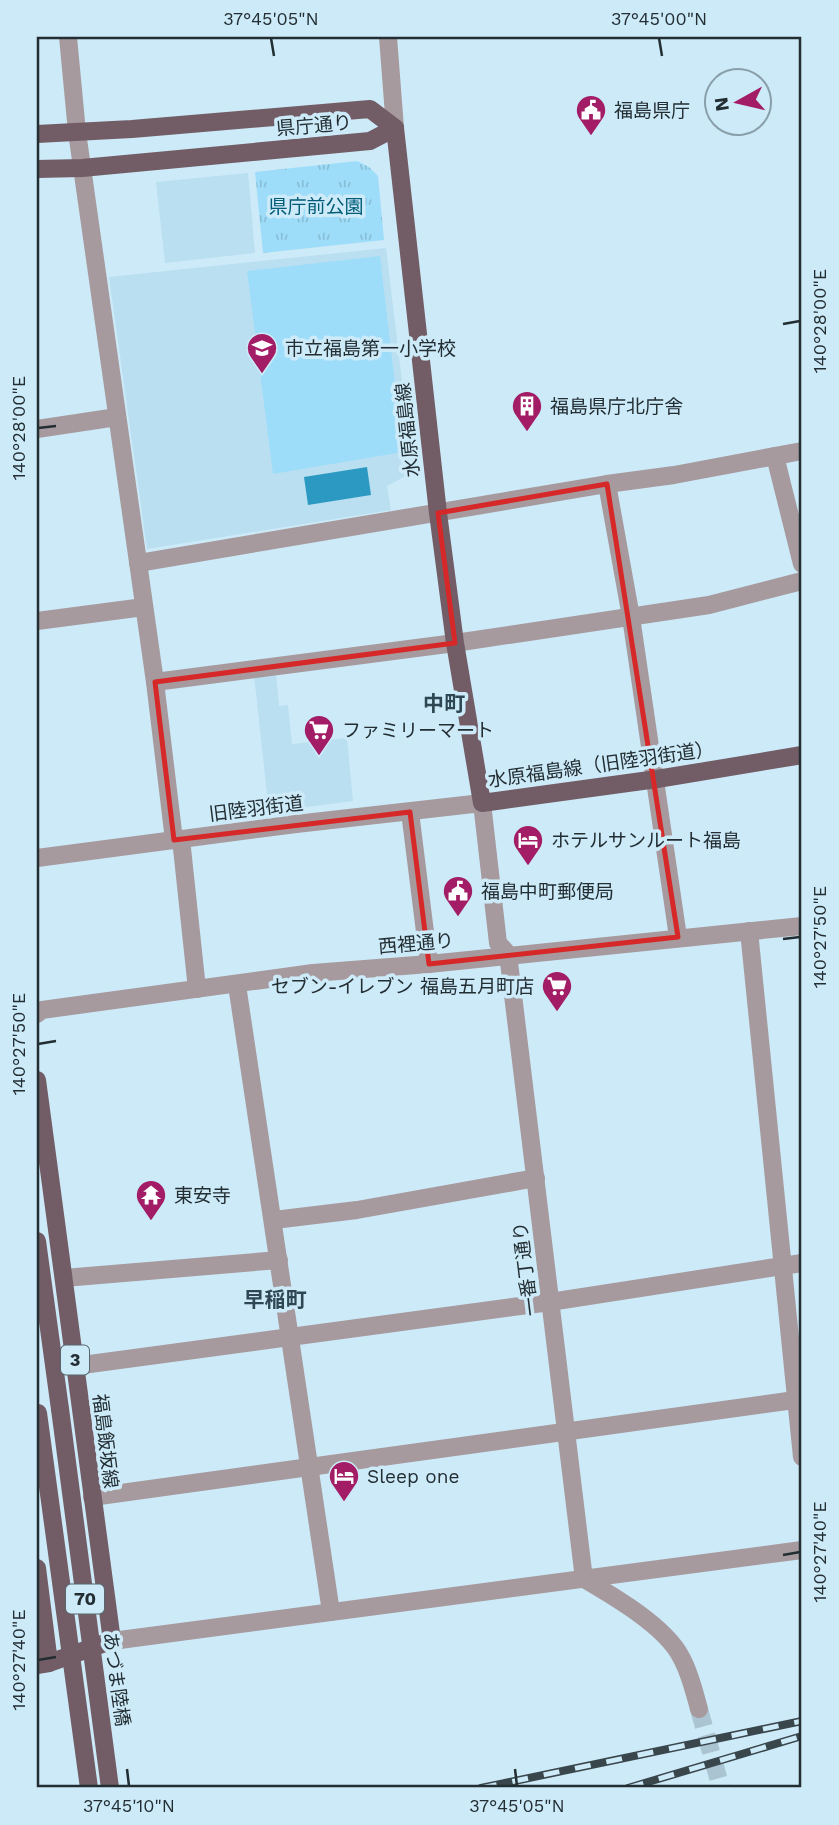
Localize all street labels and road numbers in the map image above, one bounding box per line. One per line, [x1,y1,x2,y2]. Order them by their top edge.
street label: 県庁通り [275,111,353,140]
street label: 水原福島線 [391,381,424,478]
street label: 水原福島線（旧陸羽街道） [487,737,716,792]
street label: 旧陸羽街道 [208,791,305,826]
street label: 西裡通り [377,929,455,958]
street label: 一番丁通り [508,1220,543,1317]
road number: 3 [61,1345,89,1374]
street label: 福島飯坂線 [88,1393,123,1490]
road number: 70 [66,1584,104,1614]
street label: あづま陸橋 [99,1630,135,1728]

